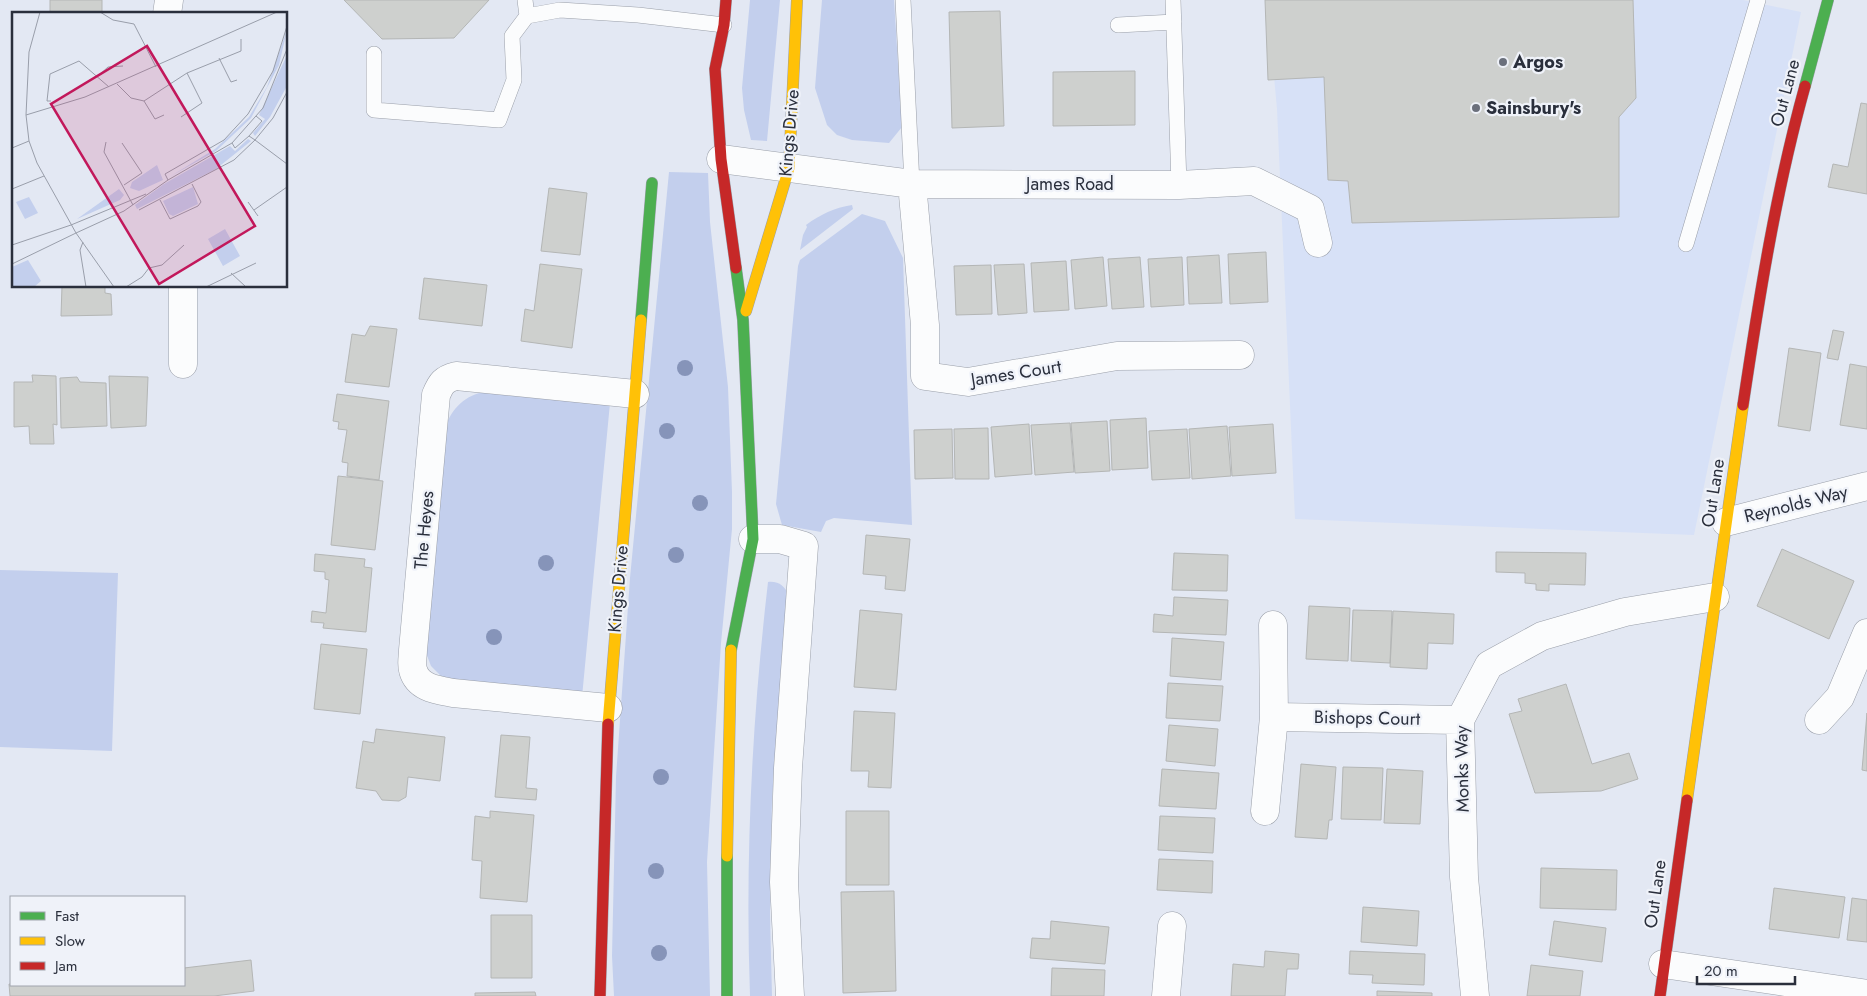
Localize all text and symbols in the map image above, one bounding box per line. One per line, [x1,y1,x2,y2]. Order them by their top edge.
inset map [12,12,288,288]
place label: Argos [1512,49,1563,75]
marker: Argos [1497,56,1509,68]
street label: Out Lane [1764,56,1806,130]
street label: Kings Drive [772,88,806,178]
place label: Sainsbury's [1486,95,1581,121]
marker: Sainsbury's [1470,102,1482,114]
street label: James Road [1024,171,1114,197]
street label: James Court [967,353,1064,393]
street label: Out Lane [1695,457,1731,529]
street label: Reynolds Way [1742,479,1851,529]
street label: The Heyes [408,490,440,570]
street label: Kings Drive [601,544,635,634]
street label: Bishops Court [1314,704,1421,732]
street label: Monks Way [1448,725,1476,813]
street label: Out Lane [1637,858,1673,930]
legend [10,896,185,986]
text: Fast [55,905,79,927]
text: Slow [55,930,86,952]
scale bar [1697,954,1794,986]
text: Jam [53,955,78,977]
text: 20 m [1704,960,1738,982]

